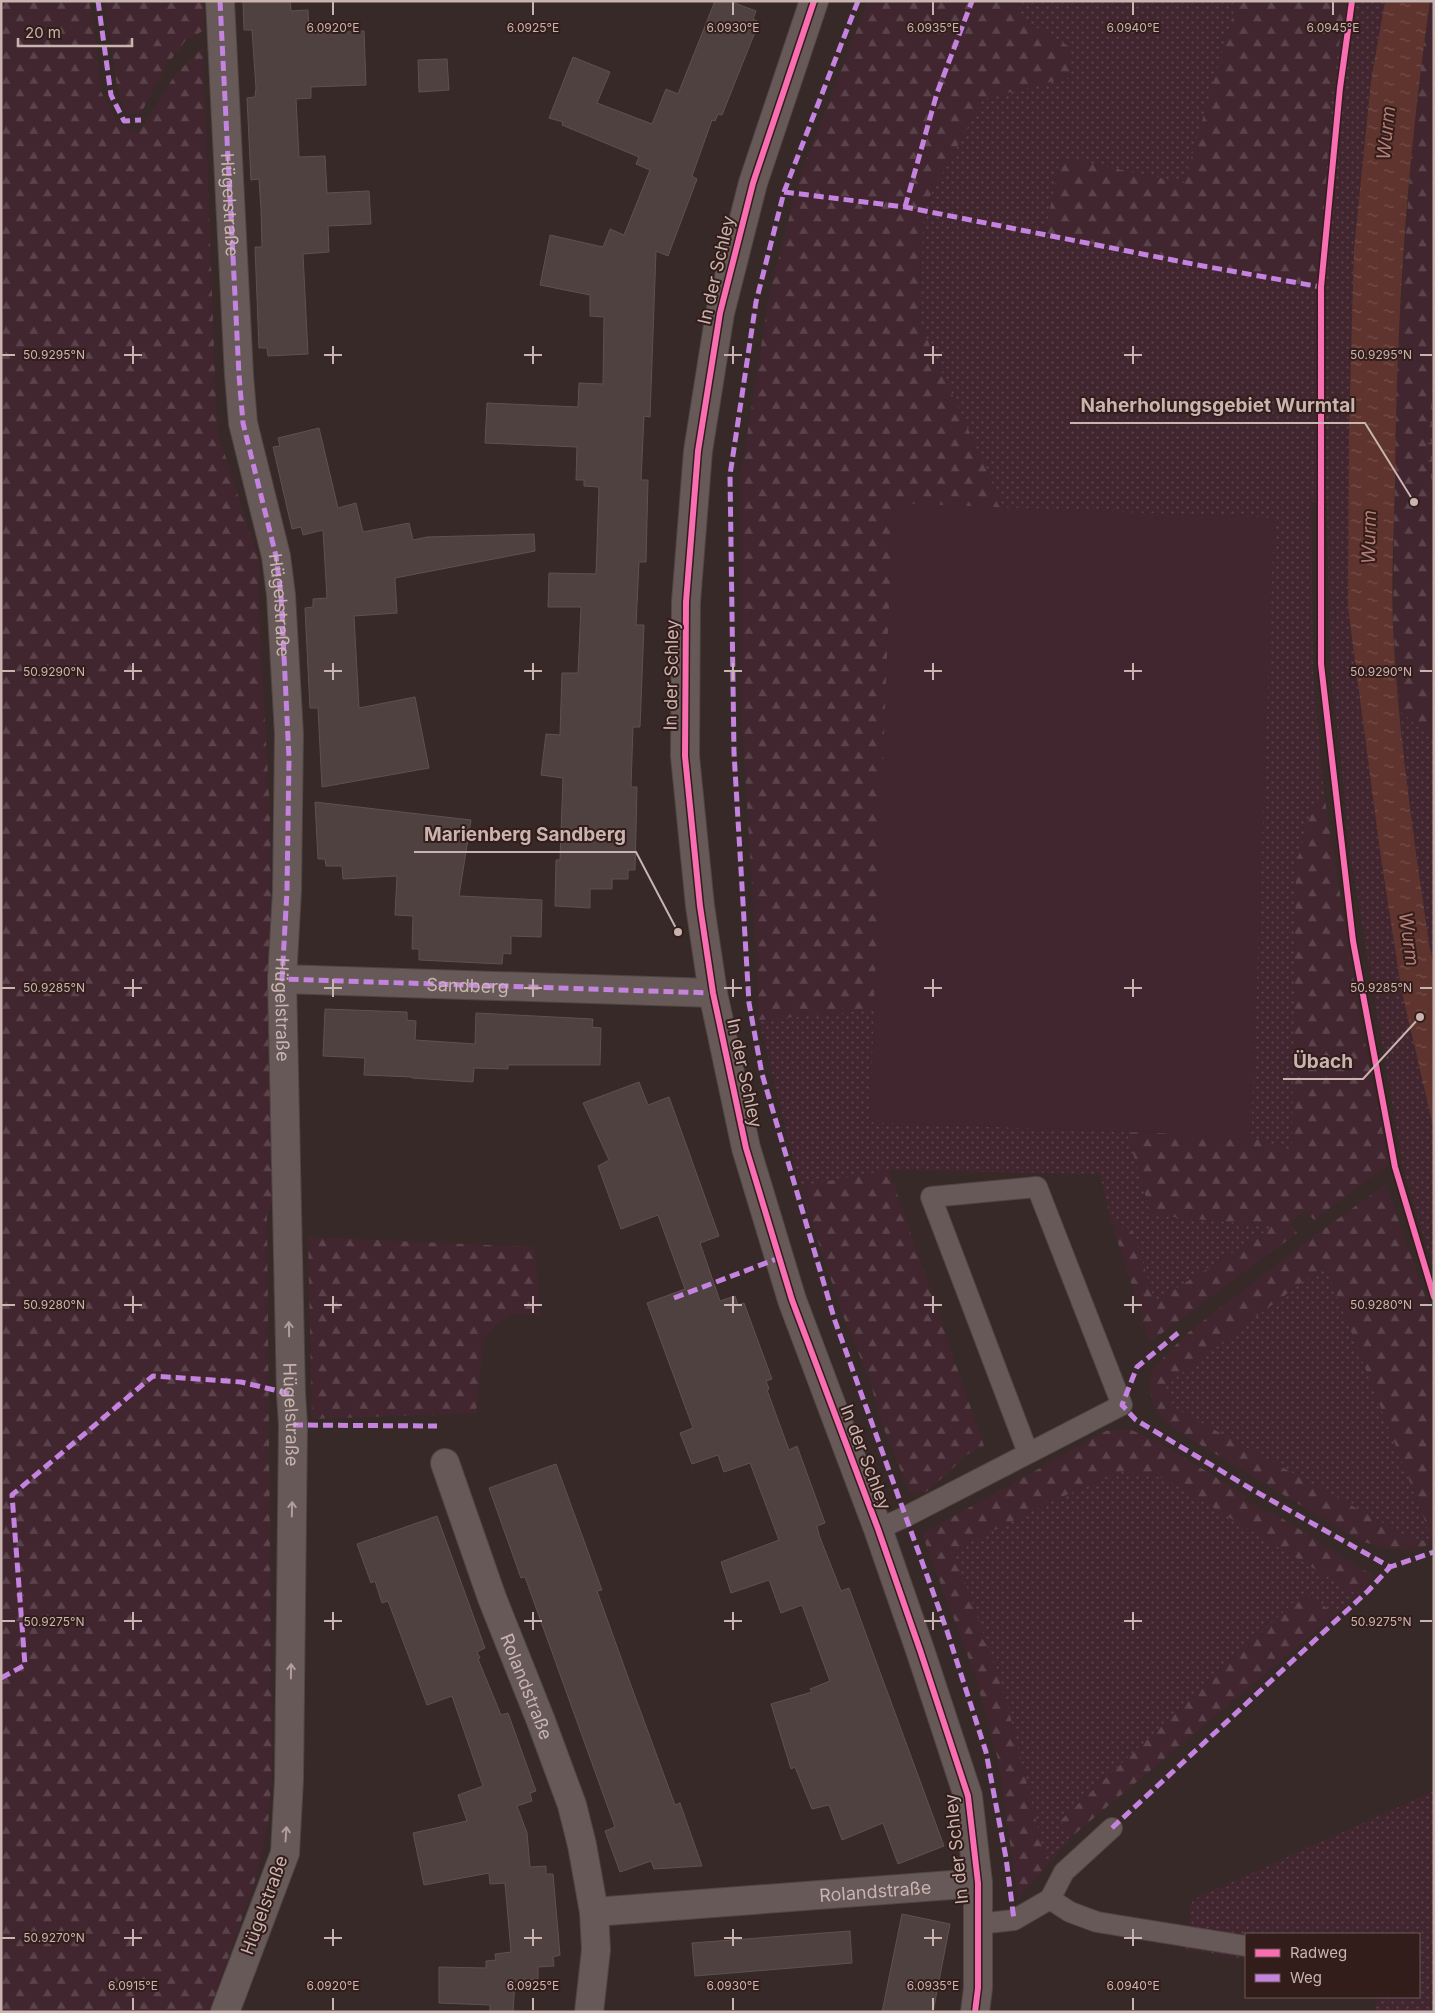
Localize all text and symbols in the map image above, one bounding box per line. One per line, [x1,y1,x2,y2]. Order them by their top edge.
scale bar [18,15,131,47]
text: 6.0920°E [307,20,359,35]
text: 6.0925°E [507,20,559,35]
text: 6.0930°E [707,20,759,35]
text: 6.0935°E [907,20,959,35]
text: 6.0940°E [1106,20,1160,35]
text: 6.0945°E [1307,20,1359,35]
text: 20 m [25,23,61,42]
water label: Wurm [1372,105,1400,161]
street label: Hügelstraße [217,152,243,257]
street label: In der Schley [693,214,739,326]
text: 50.9295°N [23,347,85,362]
text: 50.9295°N [1350,347,1412,362]
callout: Naherholungsgebiet Wurmtal [1070,389,1365,423]
text: Naherholungsgebiet Wurmtal [1081,394,1355,417]
water label: Wurm [1357,510,1381,564]
street label: Hügelstraße [265,552,295,657]
street label: In der Schley [660,619,682,731]
text: 50.9290°N [23,664,85,679]
text: 50.9290°N [1350,664,1412,679]
callout: Marienberg Sandberg [414,818,636,852]
text: Marienberg Sandberg [424,823,626,846]
water label: Wurm [1394,911,1424,967]
street label: Hügelstraße [271,957,294,1062]
street label: Sandberg [426,973,509,997]
text: 50.9285°N [23,980,85,995]
text: 50.9285°N [1350,980,1412,995]
street label: In der Schley [723,1017,767,1129]
callout: Übach [1283,1045,1363,1079]
text: Übach [1293,1050,1353,1073]
text: 50.9280°N [23,1297,85,1312]
text: 50.9280°N [1350,1297,1412,1312]
one-way arrow [284,1321,294,1338]
street label: Hügelstraße [280,1362,304,1466]
street label: In der Schley [836,1401,896,1513]
one-way arrow [287,1501,297,1518]
text: 50.9275°N [23,1614,85,1629]
text: 50.9275°N [1350,1614,1412,1629]
street label: Rolandstraße [497,1630,557,1742]
one-way arrow [286,1664,295,1680]
street label: In der Schley [940,1793,972,1905]
one-way arrow [281,1826,290,1842]
street label: Hügelstraße [236,1853,292,1957]
street label: Rolandstraße [818,1876,932,1905]
text: 50.9270°N [23,1930,85,1945]
legend [1245,1933,1420,1998]
text: Radweg [1290,1943,1347,1962]
text: Weg [1290,1968,1322,1987]
text: 6.0915°E [108,1978,158,1993]
text: 6.0920°E [307,1978,359,1993]
text: 6.0925°E [507,1978,559,1993]
text: 6.0930°E [707,1978,759,1993]
text: 6.0935°E [907,1978,959,1993]
text: 6.0940°E [1106,1978,1160,1993]

